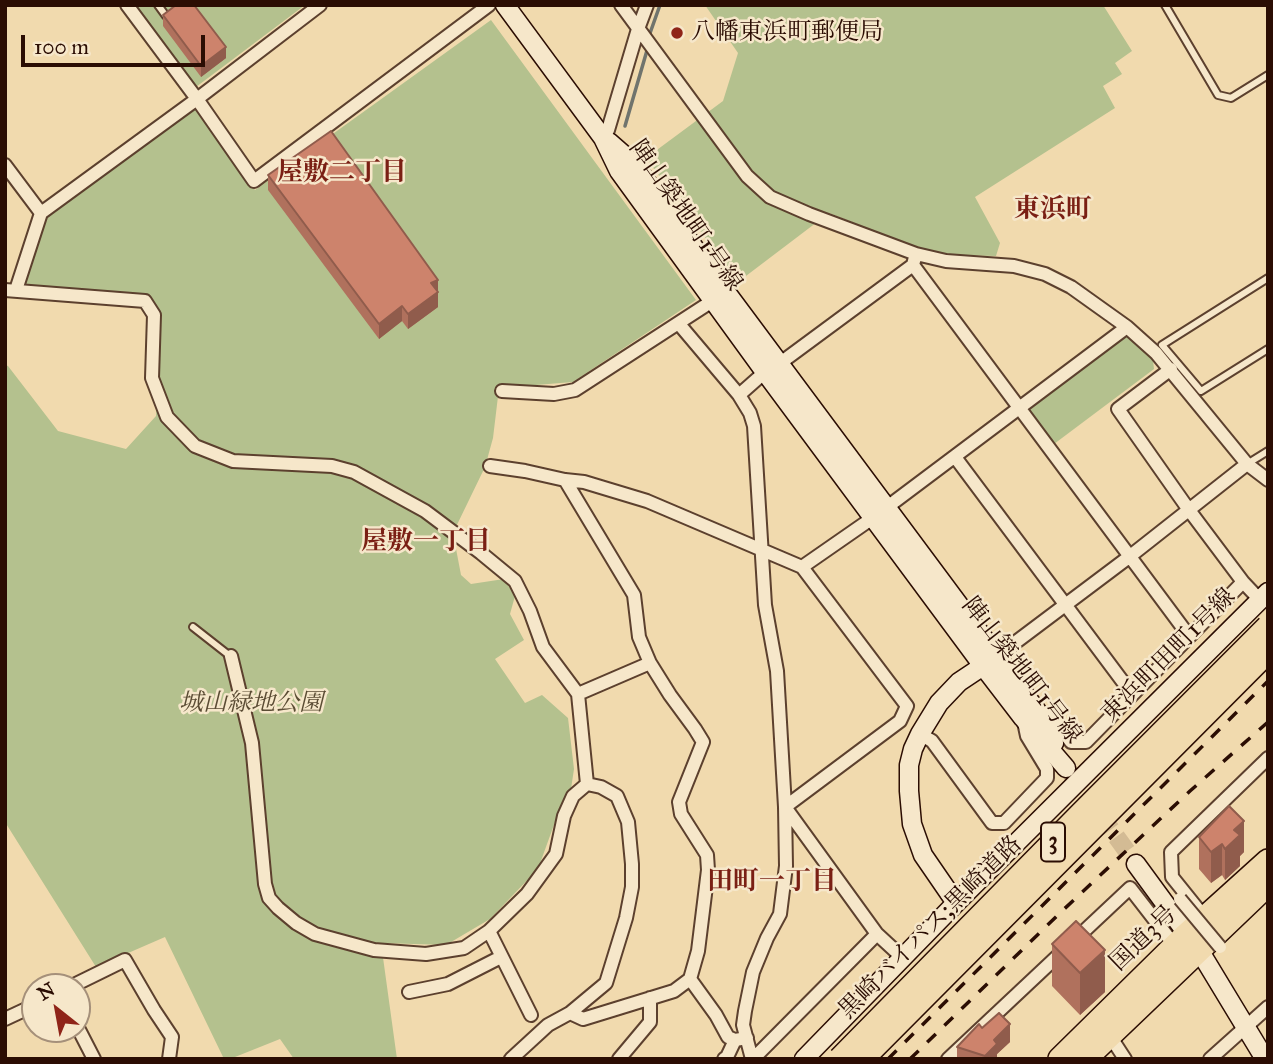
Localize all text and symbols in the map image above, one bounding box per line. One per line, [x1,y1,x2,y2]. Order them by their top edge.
place label: 八幡東浜町郵便局 [691,19,883,47]
scale bar [24,21,208,65]
marker: 八幡東浜町郵便局 [669,25,685,41]
text: 100 m [34,34,89,60]
street label: 陣山築地町1号線 [622,135,748,297]
district label: 屋敷二丁目 [277,158,407,190]
district label: 東浜町 [1014,195,1092,227]
district label: 屋敷一丁目 [361,527,491,559]
street label: 東浜町田町1号線 [1096,583,1242,729]
street label: 陣山築地町1号線 [955,592,1087,750]
park label: 城山緑地公園 [179,690,323,718]
road number: 3 [1041,822,1065,862]
street label: 黒崎バイパス;黒崎道路 [834,831,1028,1025]
district label: 田町一丁目 [707,867,837,899]
street label: 国道3号 [1105,900,1183,978]
north arrow [21,973,91,1043]
text: N [33,977,59,1005]

